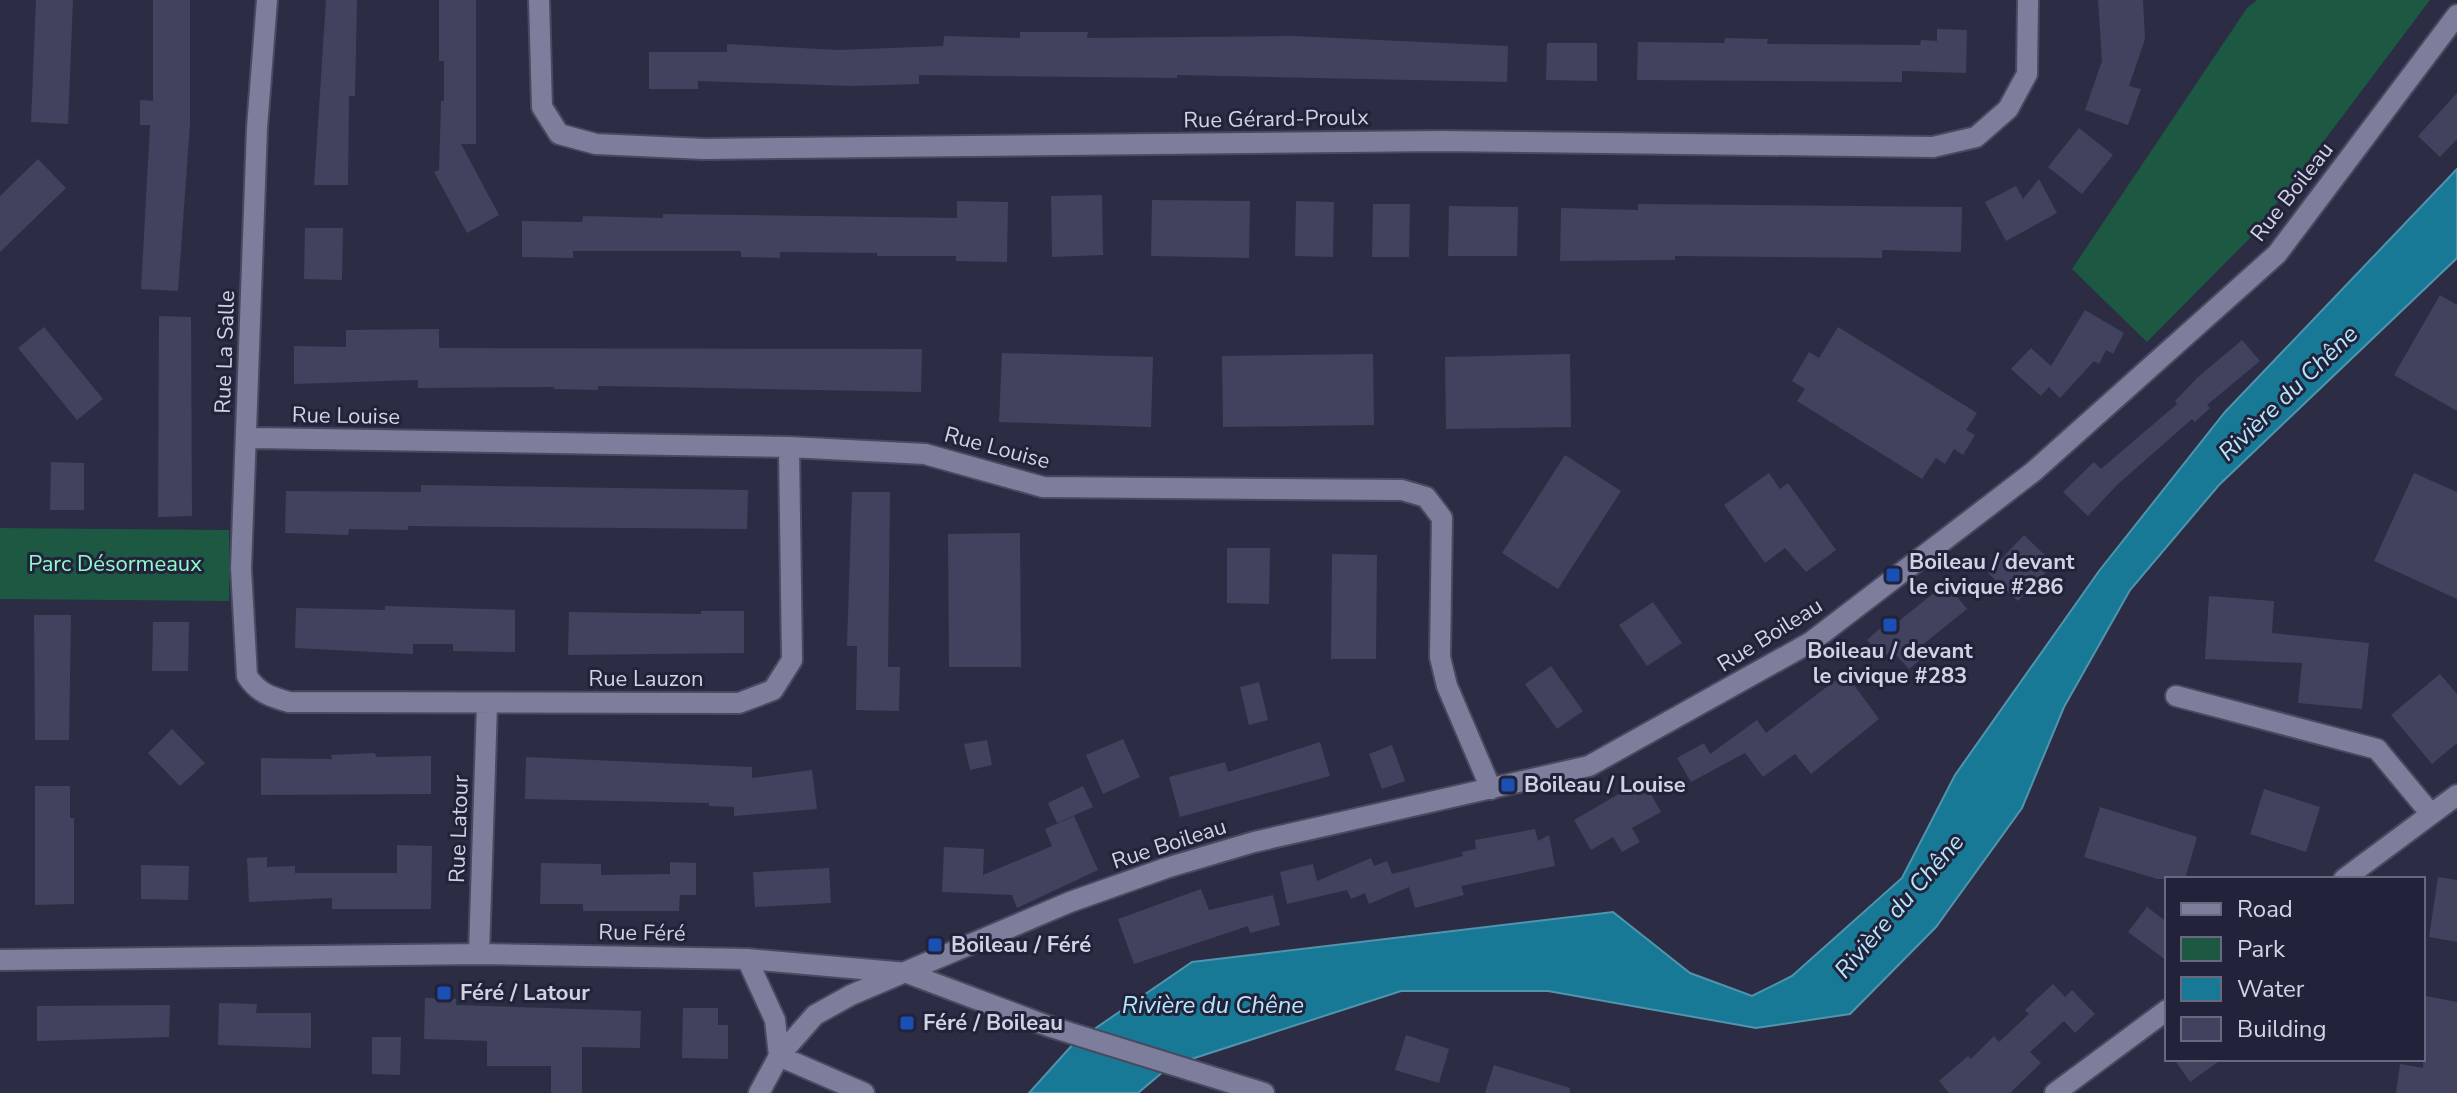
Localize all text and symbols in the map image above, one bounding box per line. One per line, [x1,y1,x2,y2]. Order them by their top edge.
street label: Rue Gérard-Proulx [1183,102,1369,136]
street label: Rue Boileau [2244,136,2340,248]
street label: Rue La Salle [208,290,242,414]
water label: Rivière du Chêne [2211,318,2365,468]
street label: Rue Louise [292,400,400,432]
street label: Rue Louise [941,420,1053,476]
place label: Boileau / devant le civique #286 [1909,547,2075,602]
park label: Parc Désormeaux [28,549,202,579]
marker: Boileau / devant le civique #286 [1884,566,1902,584]
street label: Rue Boileau [1712,591,1828,679]
marker: Boileau / devant le civique #283 [1881,616,1899,634]
place label: Boileau / devant le civique #283 [1807,636,1973,691]
street label: Rue Lauzon [588,664,704,694]
place label: Boileau / Louise [1524,770,1686,800]
street label: Rue Latour [442,774,476,884]
marker: Boileau / Louise [1499,776,1517,794]
street label: Rue Boileau [1108,811,1230,877]
water label: Rivière du Chêne [1827,827,1971,985]
legend [2165,877,2425,1061]
text: Road [2237,893,2293,925]
street label: Rue Féré [598,917,686,949]
place label: Boileau / Féré [951,930,1091,960]
text: Park [2237,933,2286,965]
marker: Boileau / Féré [926,936,944,954]
text: Water [2237,973,2305,1005]
place label: Féré / Latour [460,978,590,1008]
marker: Féré / Latour [435,984,453,1002]
water label: Rivière du Chêne [1122,989,1304,1021]
place label: Féré / Boileau [923,1008,1063,1038]
text: Building [2237,1013,2327,1045]
marker: Féré / Boileau [898,1014,916,1032]

